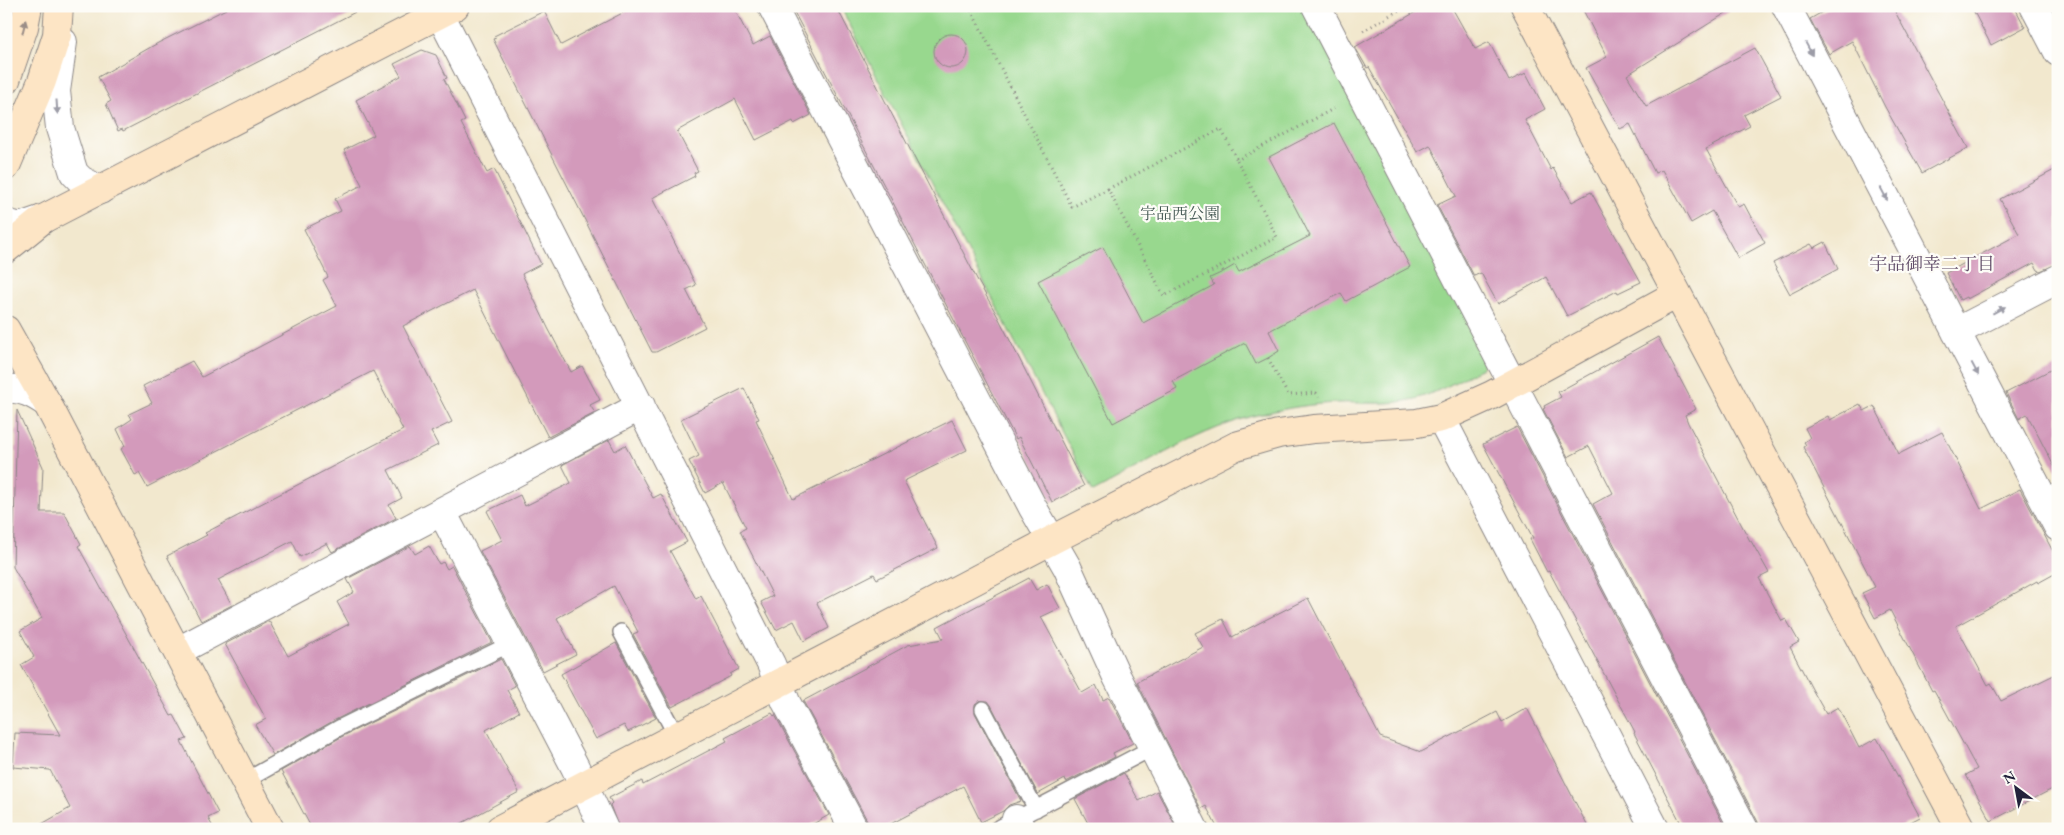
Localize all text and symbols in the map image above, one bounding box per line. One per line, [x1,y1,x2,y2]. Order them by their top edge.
one-way arrow [20,19,28,34]
one-way arrow [1805,42,1813,57]
one-way arrow [54,99,62,115]
one-way arrow [1880,186,1888,201]
park label: 宇品西公園 [1140,203,1220,224]
district label: 宇品御幸二丁目 [1869,252,1995,275]
one-way arrow [1992,306,2007,314]
one-way arrow [1971,361,1979,376]
north arrow [1992,762,2042,812]
text: N [2000,766,2019,788]

